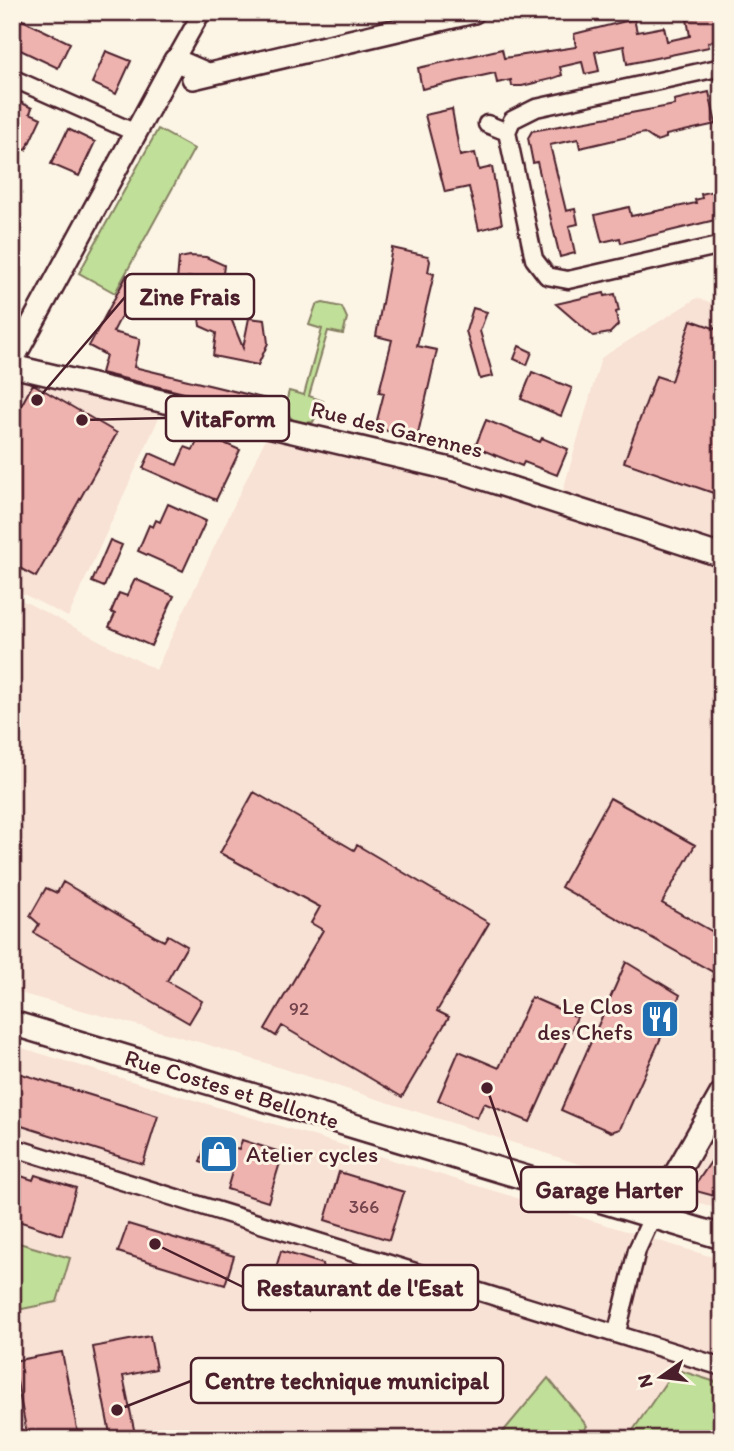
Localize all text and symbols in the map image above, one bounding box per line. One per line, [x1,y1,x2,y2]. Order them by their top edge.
callout: Zine Frais [125,274,254,319]
text: Zine Frais [139,282,241,311]
street label: Rue des Garennes [308,394,486,464]
callout: VitaForm [166,396,289,441]
text: VitaForm [181,404,276,433]
place label: Le Clos des Chefs [537,992,633,1046]
house number: 92 [289,997,309,1020]
restaurant icon: Le Clos des Chefs [639,998,681,1040]
street label: Rue Costes et Bellonte [122,1043,342,1135]
shop icon: Atelier cycles [198,1133,240,1175]
place label: Atelier cycles [246,1140,378,1168]
callout: Garage Harter [521,1167,697,1212]
text: Garage Harter [535,1175,684,1205]
house number: 366 [349,1195,379,1218]
callout: Restaurant de l'Esat [243,1265,478,1310]
text: Restaurant de l'Esat [256,1273,464,1302]
north arrow [626,1342,696,1412]
callout: Centre technique municipal [191,1358,503,1403]
text: Centre technique municipal [205,1366,489,1396]
text: N [632,1372,658,1390]

